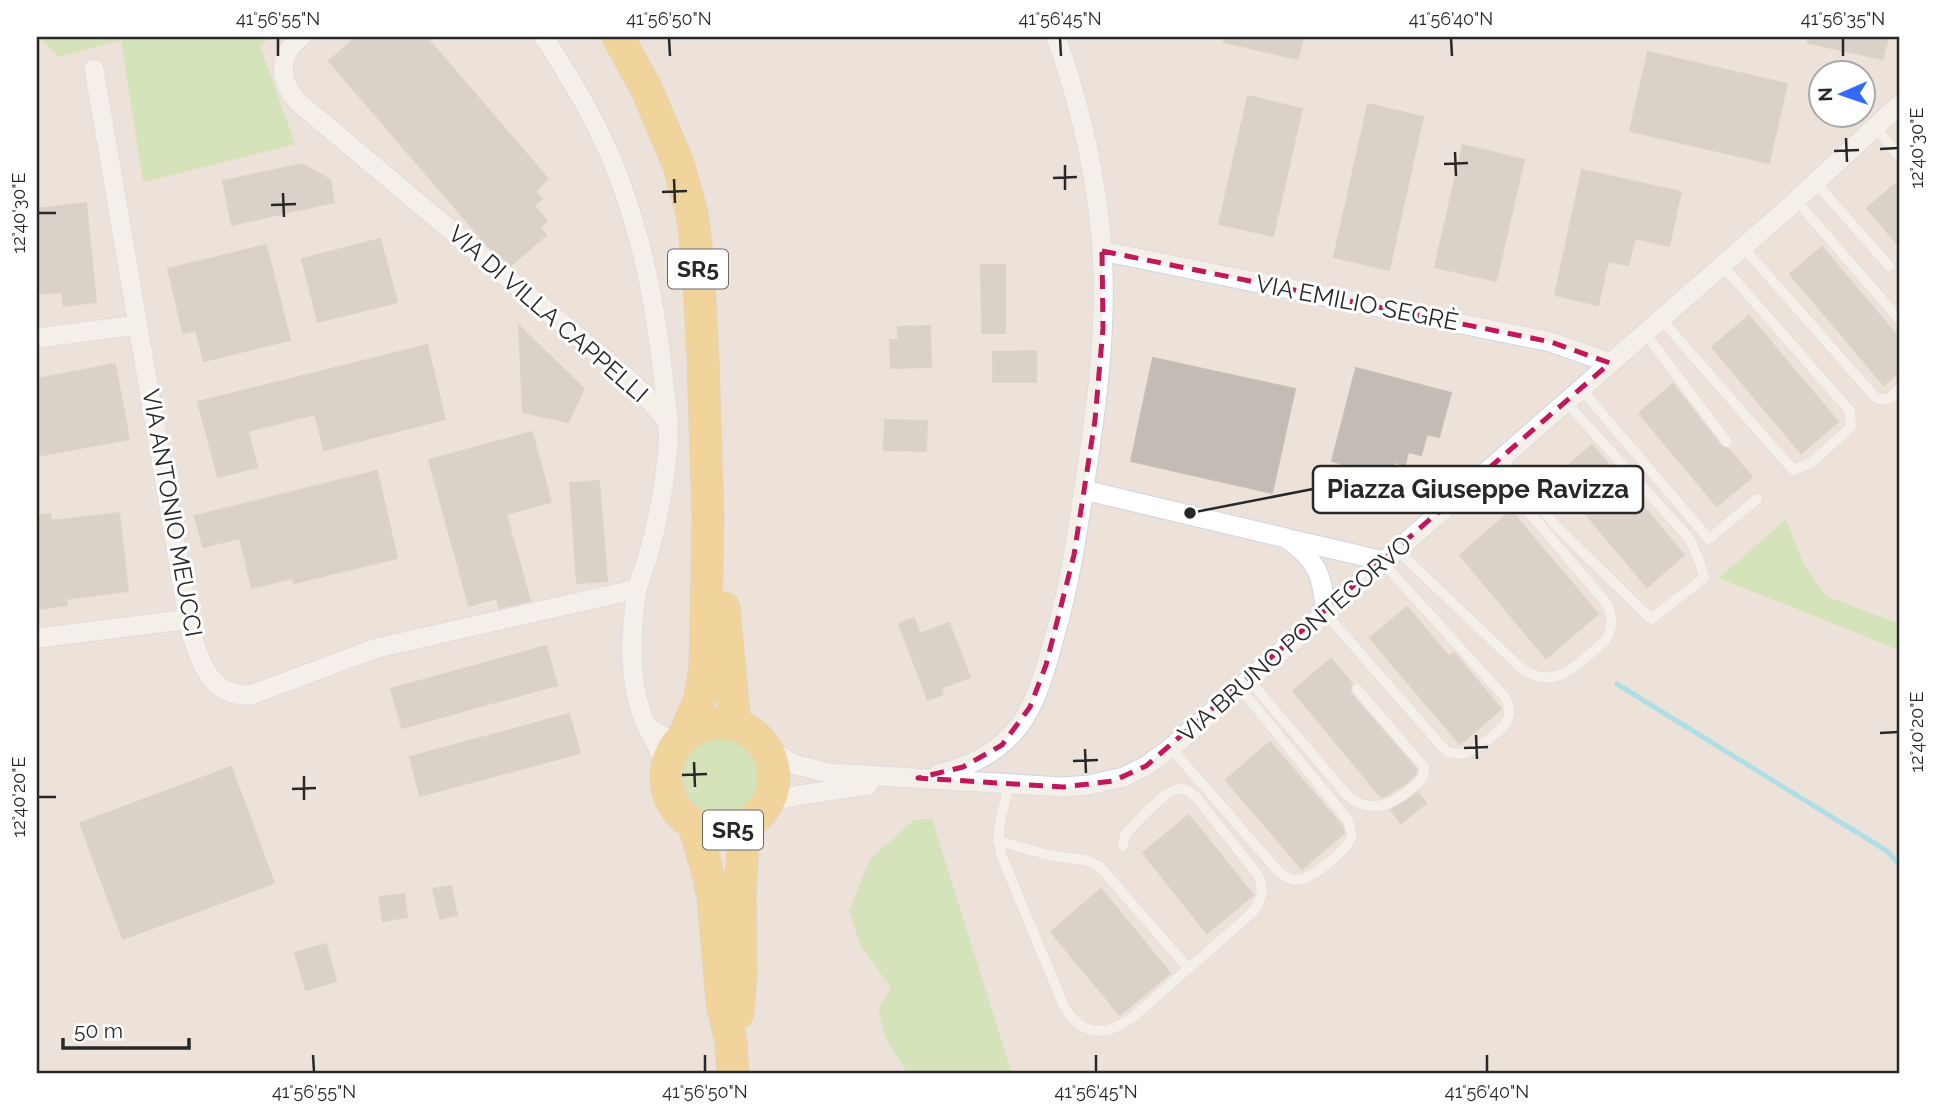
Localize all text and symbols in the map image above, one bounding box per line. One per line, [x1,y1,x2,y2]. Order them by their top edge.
text: 41°56'55"N [236,8,320,29]
text: 41°56'50"N [626,8,712,29]
text: 41°56'45"N [1018,8,1102,29]
text: 41°56'40"N [1409,8,1493,29]
text: 41°56'35"N [1801,8,1885,29]
north arrow [1806,60,1876,130]
text: N [1814,87,1836,102]
text: 12°40'30"E [1906,107,1927,189]
text: 12°40'30"E [8,172,29,254]
street label: VIA DI VILLA CAPPELLI [443,219,654,408]
road number: SR5 [668,250,728,288]
street label: VIA EMILIO SEGRÈ [1253,269,1461,336]
street label: VIA ANTONIO MEUCCI [136,387,209,639]
callout: Piazza Giuseppe Ravizza [1313,466,1643,513]
text: Piazza Giuseppe Ravizza [1327,474,1629,504]
street label: VIA BRUNO PONTECORVO [1172,529,1417,748]
text: 12°40'20"E [1906,692,1927,772]
text: 12°40'20"E [8,757,29,837]
road number: SR5 [703,810,763,850]
scale bar [63,1006,189,1050]
text: 50 m [74,1018,123,1043]
text: 41°56'55"N [272,1081,356,1102]
text: 41°56'50"N [662,1081,748,1102]
text: 41°56'45"N [1054,1081,1138,1102]
text: 41°56'40"N [1445,1081,1529,1102]

